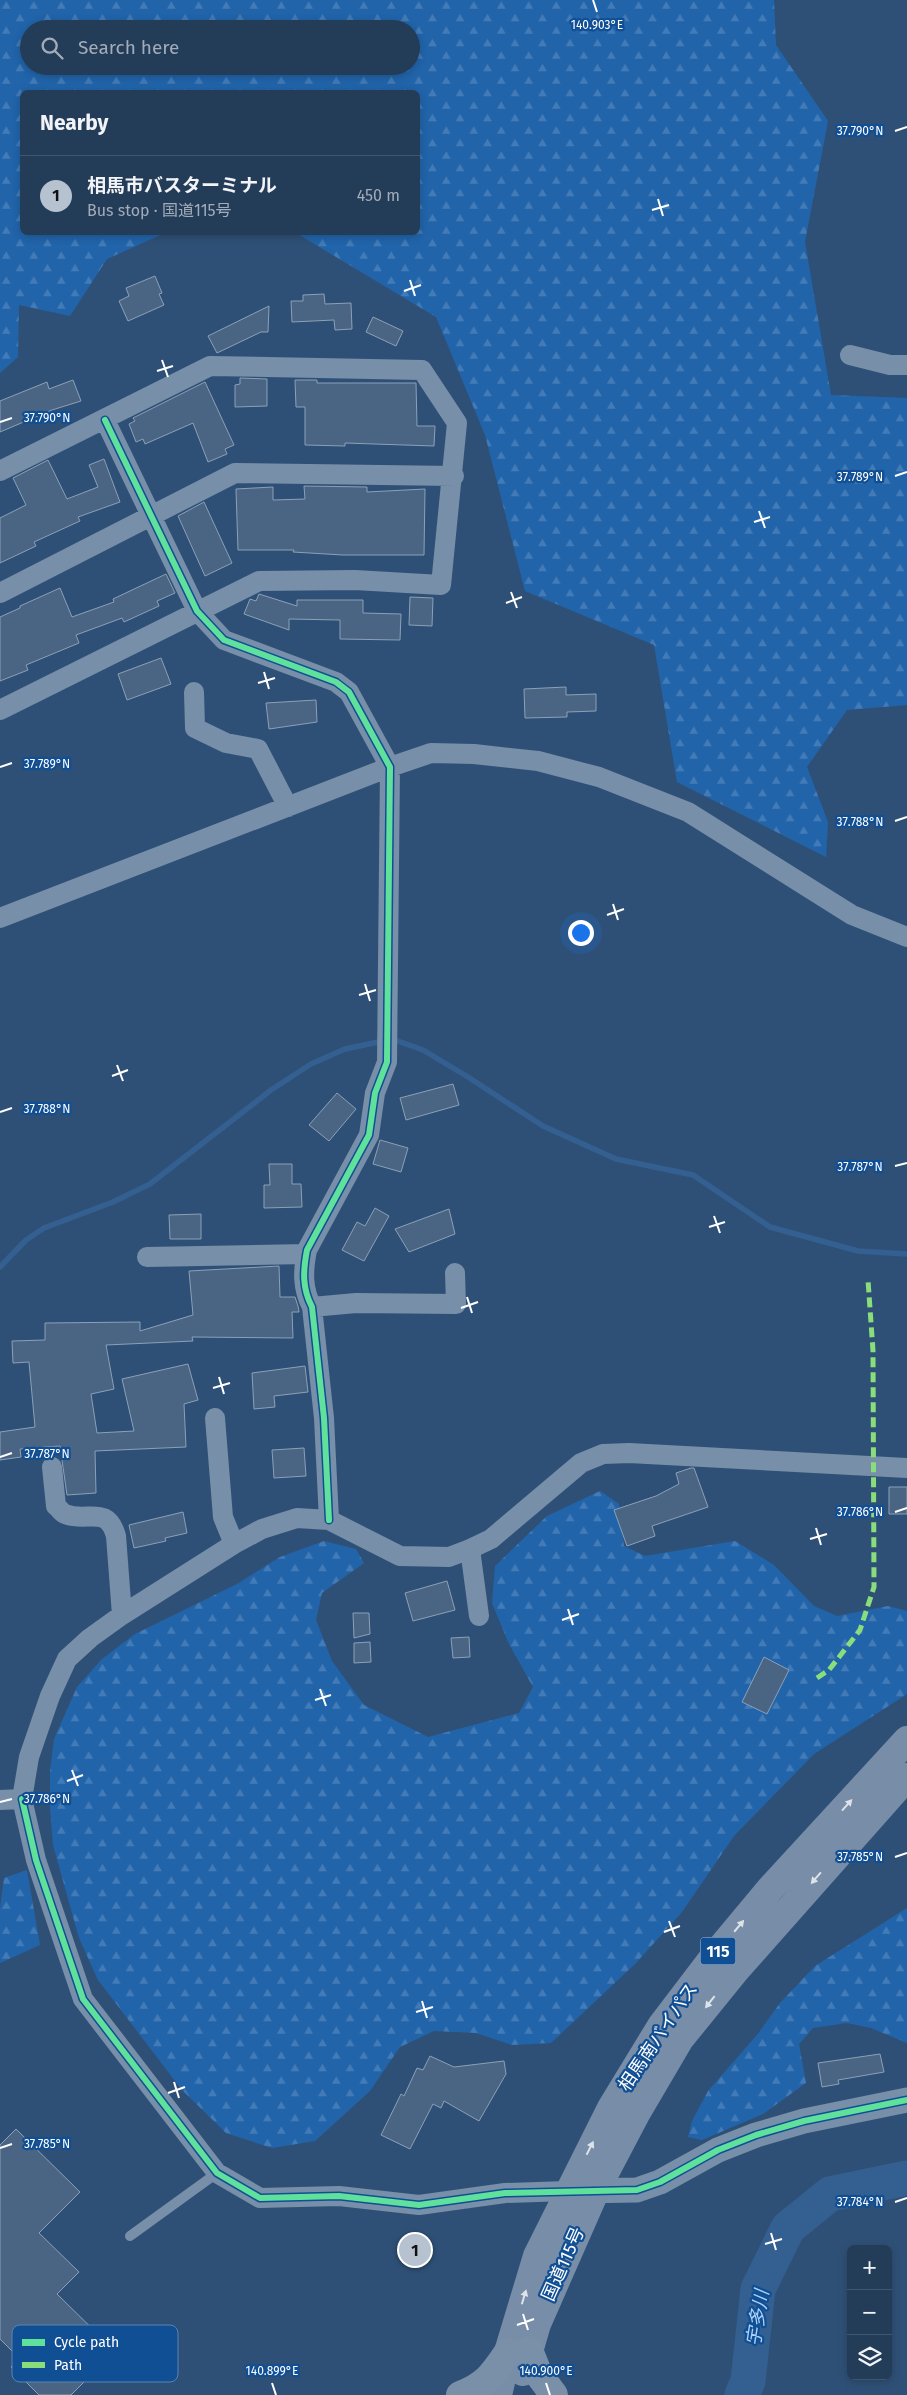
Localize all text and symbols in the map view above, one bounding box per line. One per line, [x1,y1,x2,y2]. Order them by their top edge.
text: 140.903°E [571,18,623,32]
search box [20,20,420,75]
icon: search [38,34,66,62]
text: Search here [78,36,179,59]
text: Nearby [40,110,108,136]
text: 37.790°N [837,124,883,138]
text: 相馬市バスターミナル [87,174,277,197]
text: 1 [52,186,60,205]
text: 450 m [357,186,400,205]
text: Bus stop · 国道115号 [87,201,232,220]
text: 37.790°N [24,411,70,425]
text: 37.789°N [837,470,883,484]
text: 37.789°N [24,757,70,771]
text: 37.788°N [837,815,883,829]
your location [568,920,594,946]
text: 37.788°N [24,1102,70,1116]
text: 37.787°N [837,1160,883,1174]
text: 37.787°N [24,1447,70,1461]
text: 37.786°N [837,1505,883,1519]
text: 37.786°N [24,1792,70,1806]
one-way arrow [841,1799,852,1811]
text: 37.785°N [837,1850,883,1864]
one-way arrow [810,1871,821,1884]
one-way arrow [733,1921,745,1933]
road number: 115 [700,1938,736,1964]
street label: 相馬南バイパス [614,1979,702,2095]
one-way arrow [705,1995,716,2008]
text: 37.785°N [24,2137,70,2151]
one-way arrow [586,2141,594,2155]
text: 37.784°N [837,2195,883,2209]
street label: 国道115号 [537,2224,589,2304]
pin: 1 [399,2231,431,2269]
map controls [847,2245,892,2380]
button: + [847,2245,892,2290]
water label: 宇多川 [742,2286,774,2348]
one-way arrow [521,2290,529,2305]
button: − [847,2290,892,2335]
legend [12,2325,178,2382]
text: Cycle path [54,2334,119,2351]
button: layers [847,2335,892,2380]
text: Path [54,2357,82,2374]
text: 140.899°E [246,2364,298,2378]
text: 140.900°E [519,2364,573,2378]

